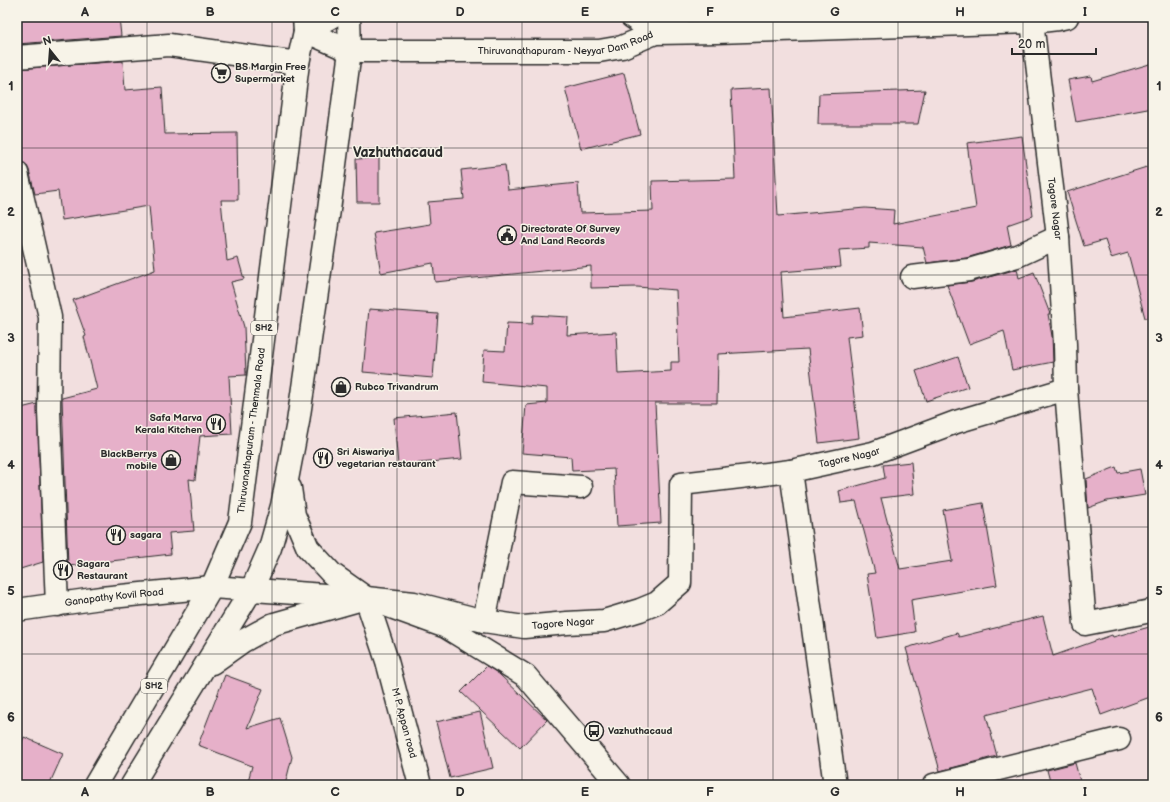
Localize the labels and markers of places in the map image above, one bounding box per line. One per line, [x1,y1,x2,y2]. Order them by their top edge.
place label: BS Margin Free Supermarket [235,61,306,85]
supermarket icon: BS Margin Free Supermarket [210,62,232,84]
place label: Directorate Of Survey And Land Records [520,223,620,247]
public building icon: Directorate Of Survey And Land Records [496,224,518,246]
shop icon: Rubco Trivandrum [330,376,352,398]
place label: Rubco Trivandrum [355,381,439,393]
place label: Safa Marva Kerala Kitchen [135,412,202,436]
restaurant icon: Safa Marva Kerala Kitchen [205,413,227,435]
place label: Sri Aiswariya vegetarian restaurant [336,446,436,470]
restaurant icon: Sri Aiswariya vegetarian restaurant [312,447,334,469]
place label: BlackBerrys mobile [101,448,157,472]
shop icon: BlackBerrys mobile [160,449,182,471]
restaurant icon: sagara [105,524,127,546]
place label: sagara [130,529,162,541]
place label: Sagara Restaurant [77,558,128,582]
restaurant icon: Sagara Restaurant [52,559,74,581]
bus stop icon: Vazhuthacaud [583,720,605,742]
place label: Vazhuthacaud [608,725,672,737]

